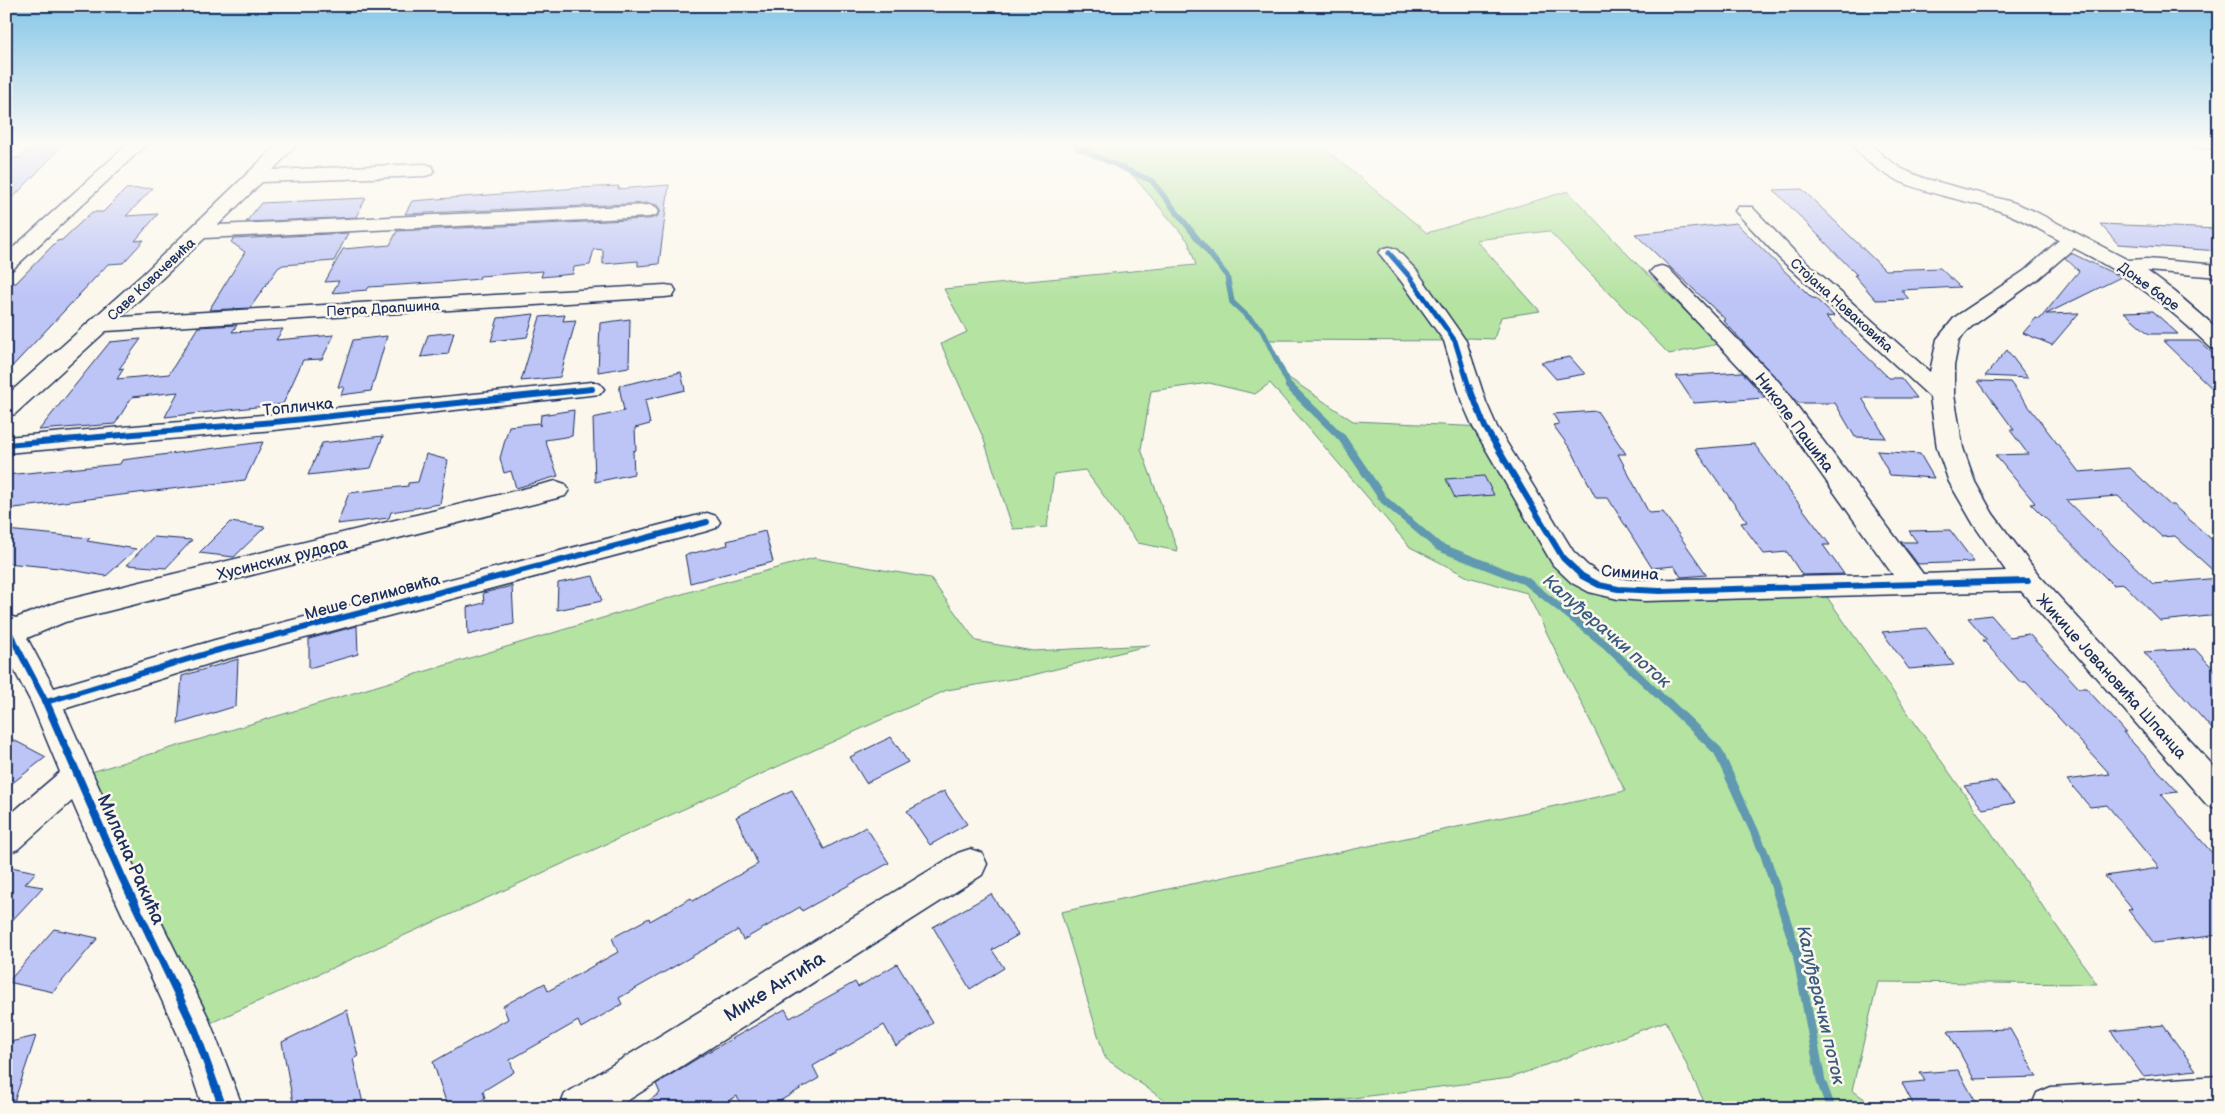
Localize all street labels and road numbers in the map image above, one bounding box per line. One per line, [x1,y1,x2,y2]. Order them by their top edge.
street label: Саве Ковачевића [104,234,199,324]
street label: Стојана Новаковића [1787,255,1897,357]
street label: Доње баре [2115,259,2183,314]
street label: Петра Драпшина [326,297,441,320]
street label: Николе Пашића [1750,369,1838,477]
street label: Топличка [262,394,335,421]
street label: Хусинских рудара [215,534,350,585]
street label: Симина [1600,562,1660,585]
street label: Меше Селимовића [303,570,443,625]
street label: Жикице Јовановића Шпанца [2032,591,2190,764]
street label: Милана Ракића [92,791,170,928]
street label: Мике Антића [720,947,830,1027]

